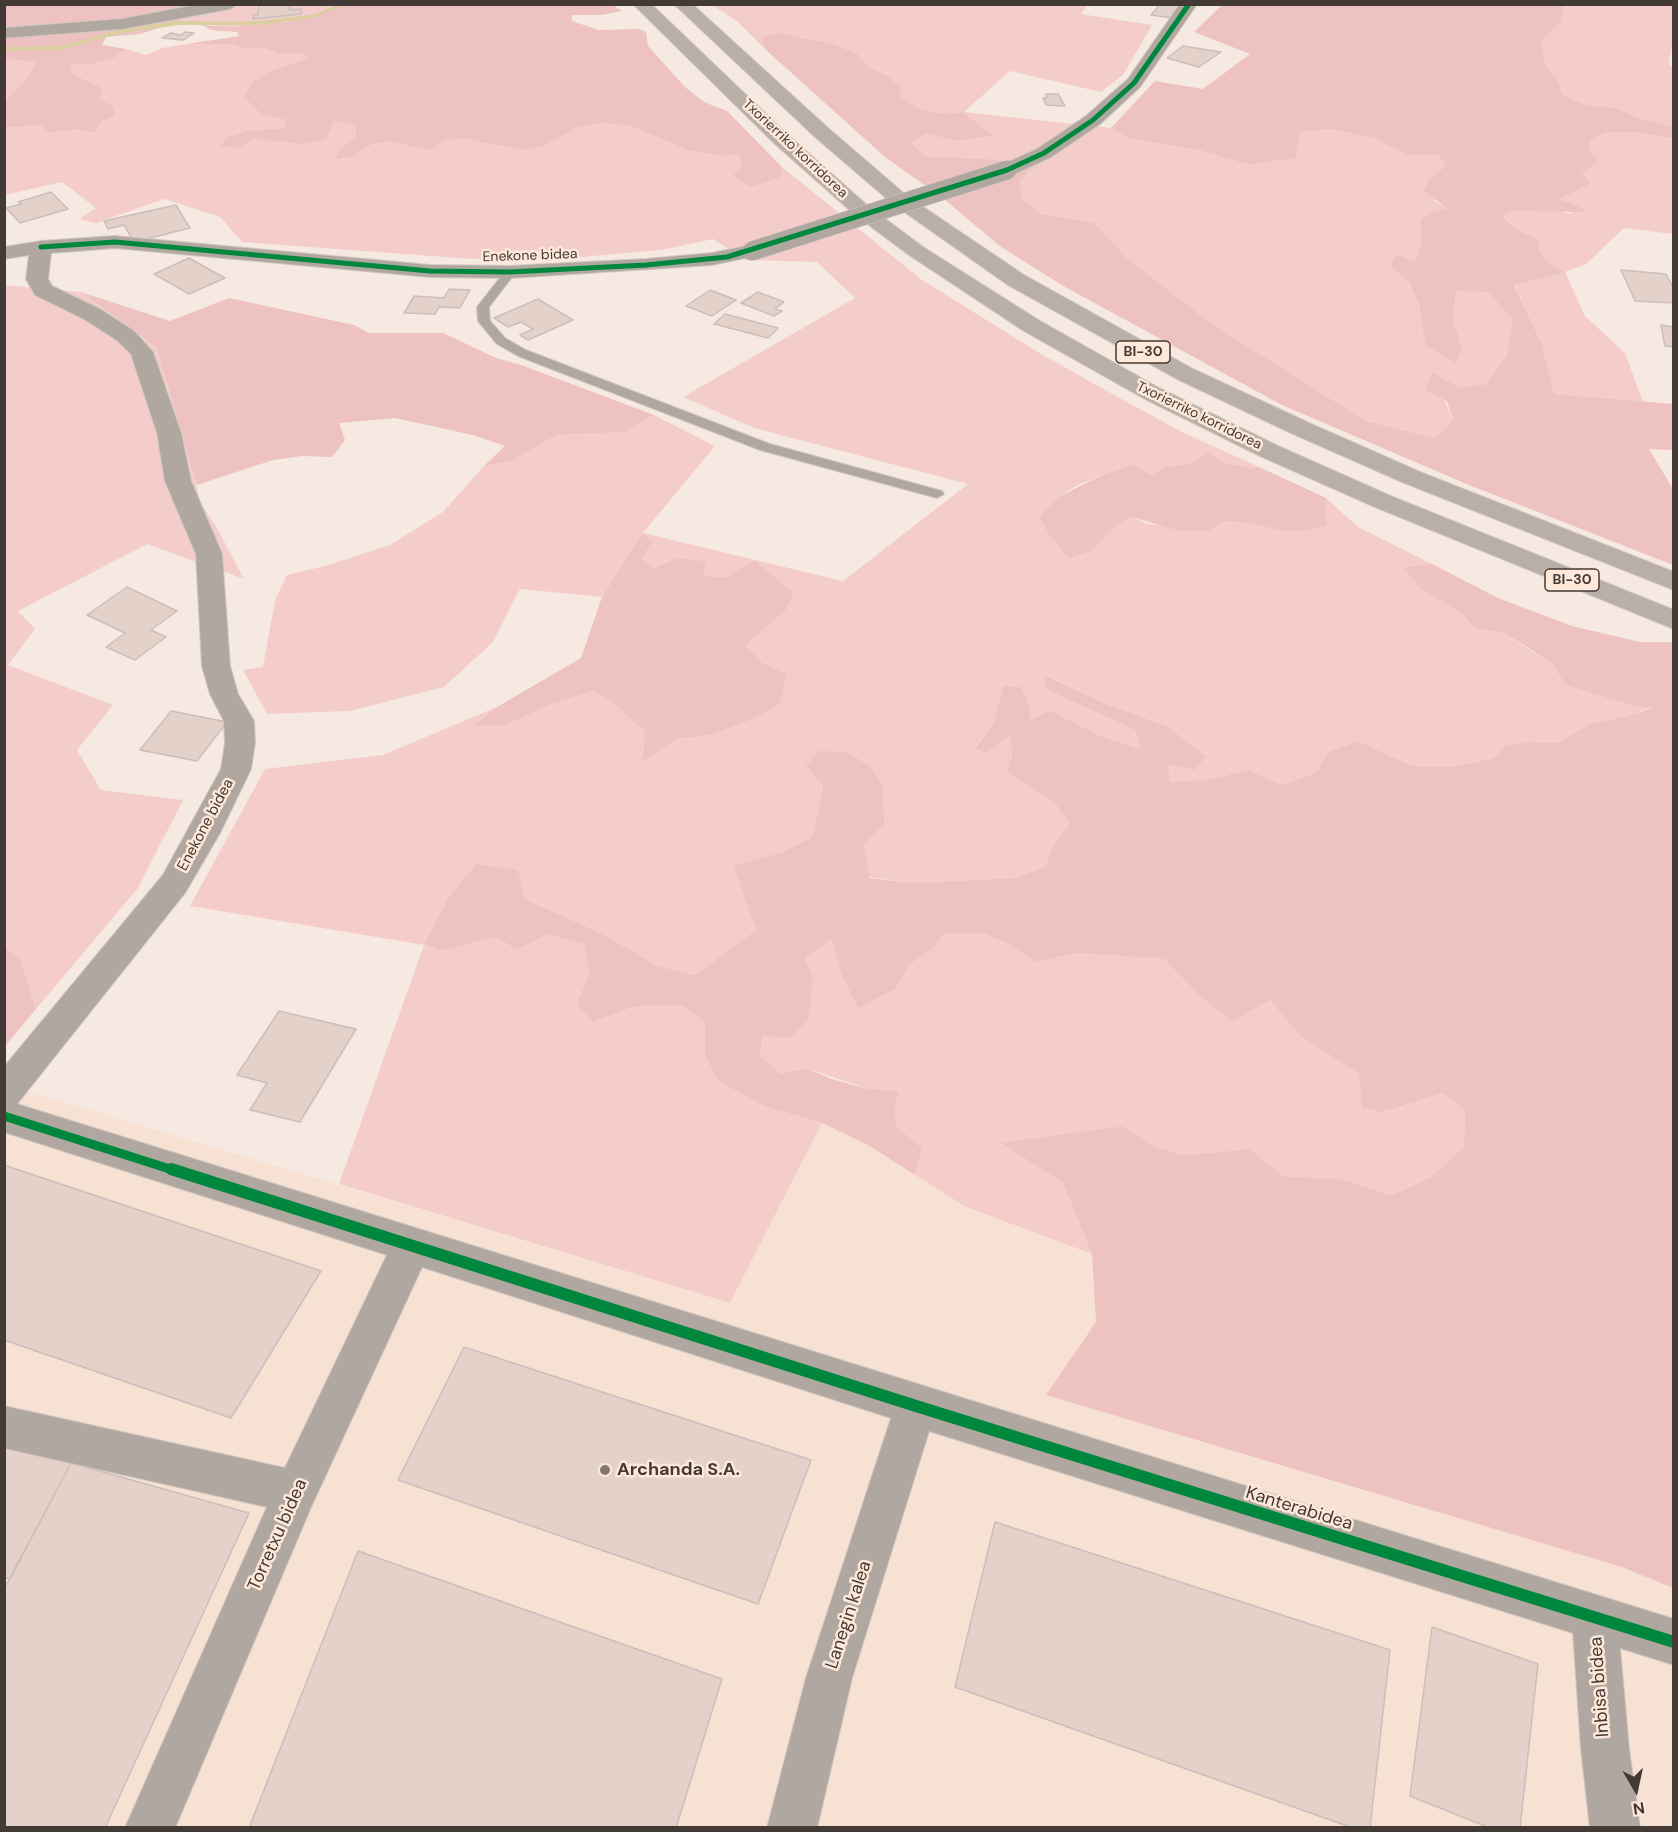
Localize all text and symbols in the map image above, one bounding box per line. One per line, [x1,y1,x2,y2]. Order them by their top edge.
street label: Txorierriko korridorea [739,96,851,202]
street label: Enekone bidea [482,246,578,266]
road number: BI-30 [1116,341,1170,363]
street label: Txorierriko korridorea [1134,378,1264,454]
road number: BI-30 [1545,569,1599,591]
street label: Enekone bidea [174,776,238,874]
place label: Archanda S.A. [617,1459,740,1481]
marker: Archanda S.A. [598,1463,612,1477]
street label: Torretxu bidea [244,1476,312,1594]
street label: Kanterabidea [1243,1483,1355,1535]
street label: Lanegin kalea [821,1558,877,1672]
street label: Inbisa bidea [1586,1636,1614,1738]
north arrow [1606,1760,1666,1820]
text: N [1631,1797,1646,1820]

